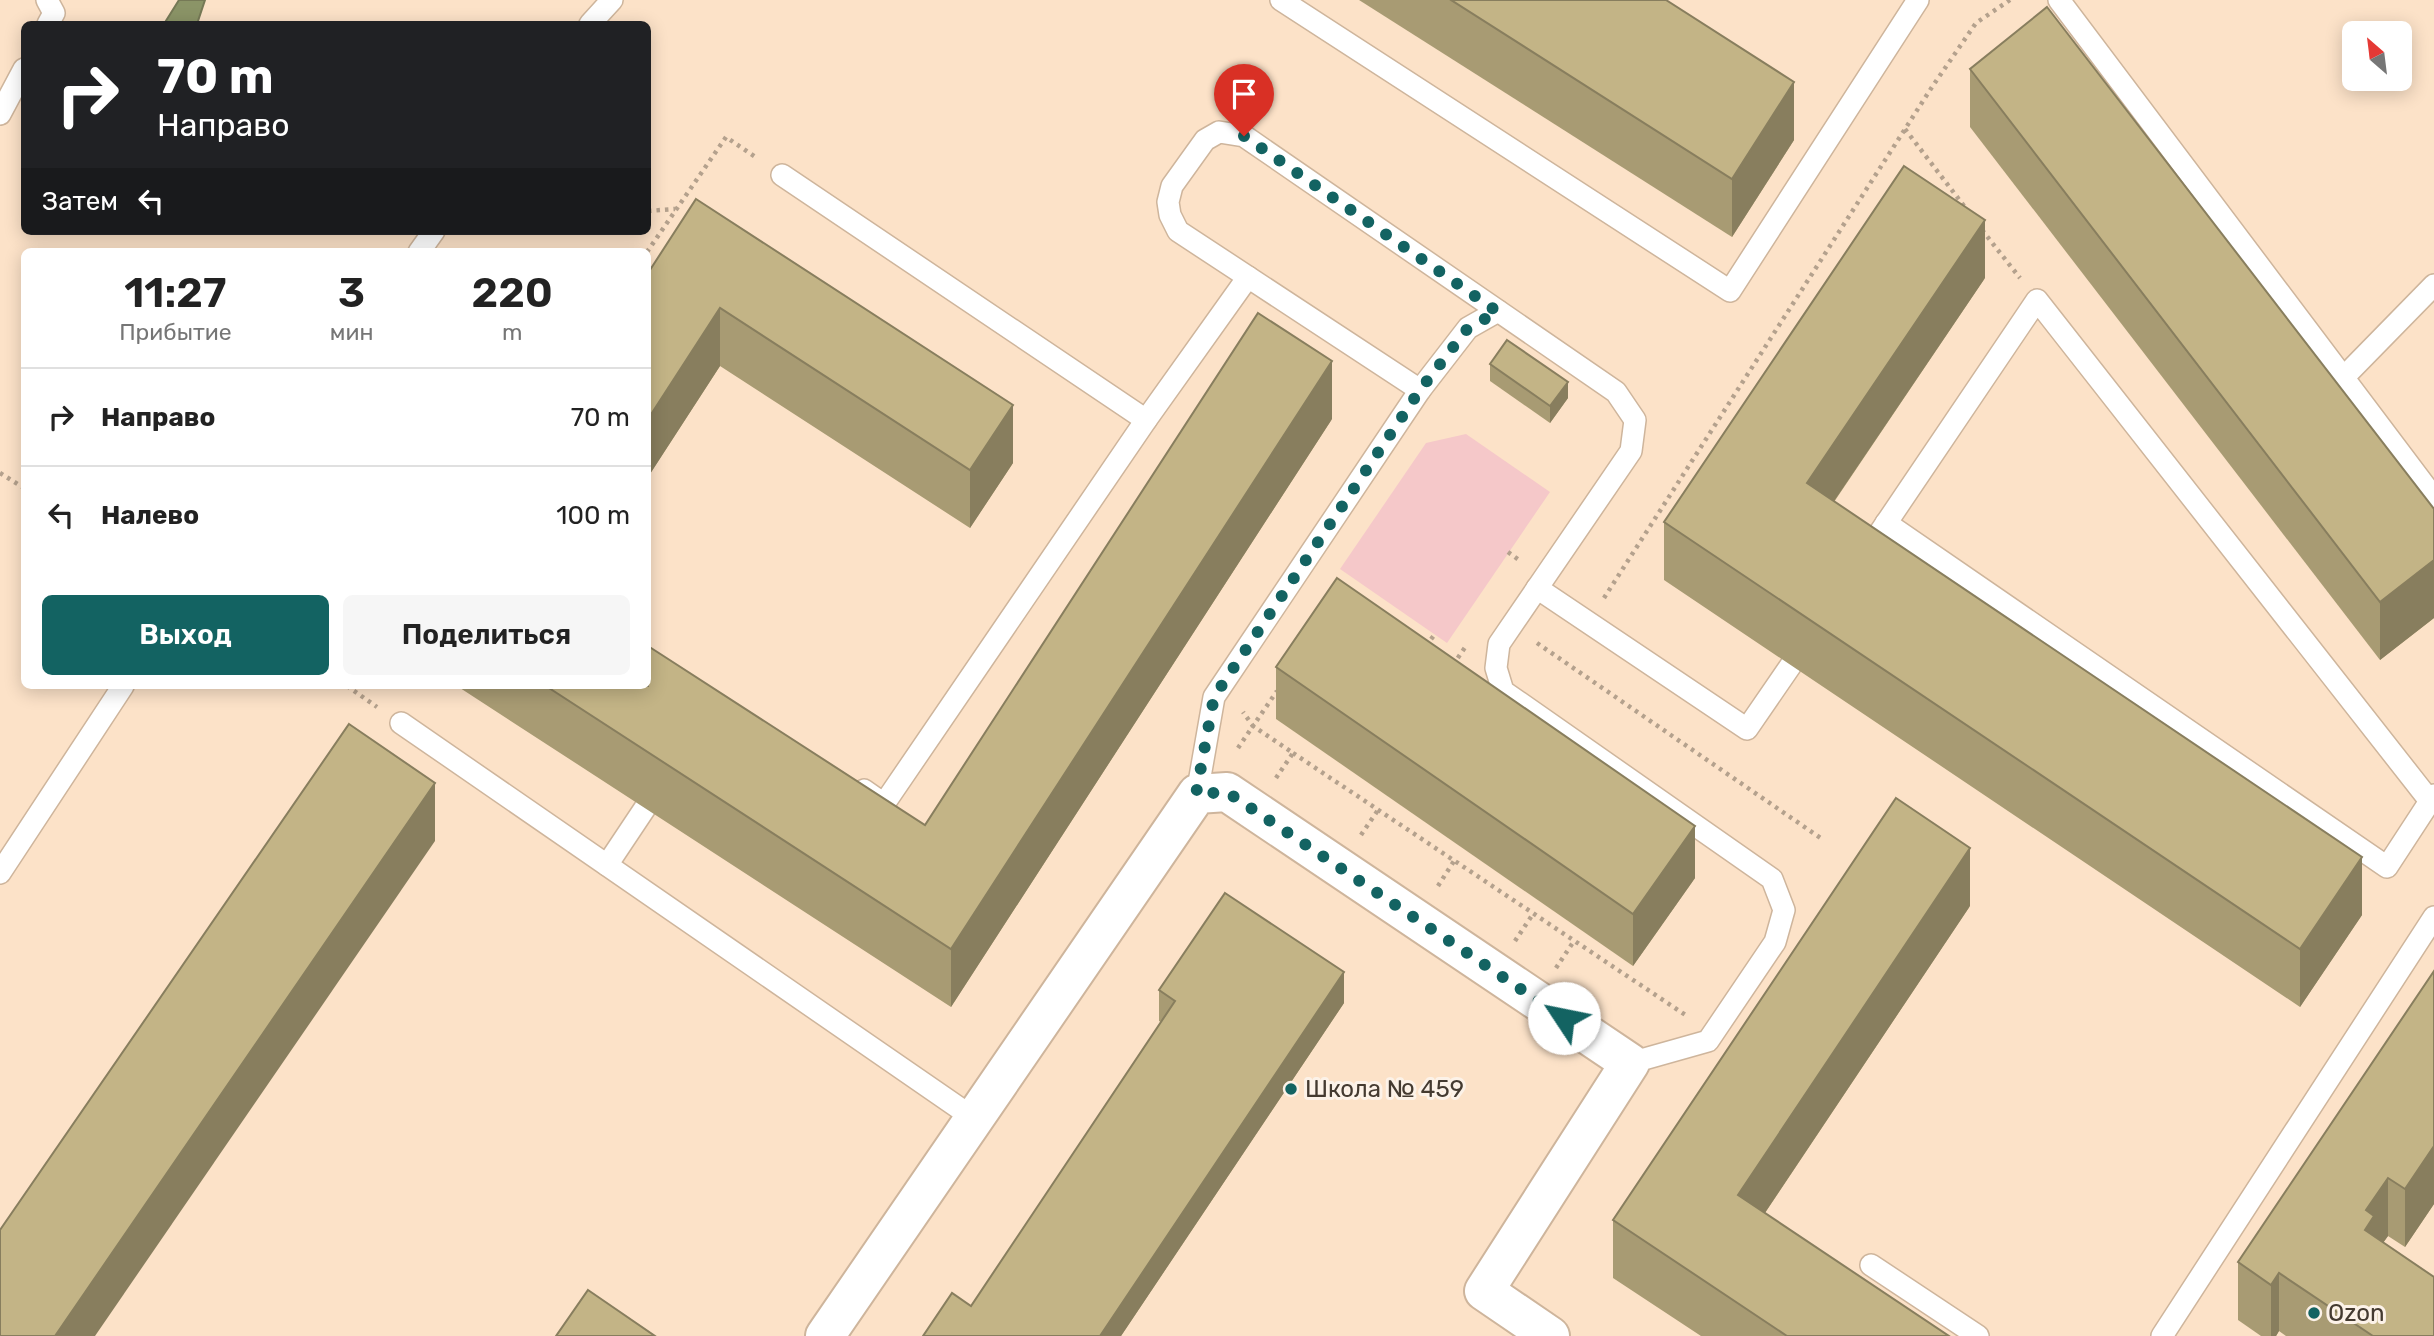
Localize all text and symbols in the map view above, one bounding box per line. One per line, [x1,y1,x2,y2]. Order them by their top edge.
north arrow [2342,21,2412,91]
map controls [2342,21,2412,91]
text: 70 m [157,47,274,105]
icon: right [42,49,133,140]
pin [1214,64,1274,136]
icon: arrive [1225,75,1263,113]
text: Направо [157,106,290,144]
icon: left [132,182,170,220]
text: Затем [42,186,118,217]
text: 11:27 [124,268,226,318]
text: 3 [338,268,365,318]
text: 220 [472,268,553,318]
text: Прибытие [119,318,232,346]
text: мин [330,318,373,346]
text: m [502,318,522,346]
icon: right [42,398,80,436]
text: Направо [101,402,215,433]
text: 70 m [571,402,630,433]
icon: left [42,496,80,534]
text: Налево [101,500,199,531]
text: 100 m [556,500,630,531]
button: Выход [42,595,329,675]
button: Поделиться [343,595,630,675]
position arrow [1527,981,1601,1055]
place label: Школа № 459 [1305,1075,1464,1103]
marker: Школа № 459 [1283,1081,1299,1097]
place label: Ozon [2328,1299,2385,1327]
marker: Ozon [2306,1305,2322,1321]

